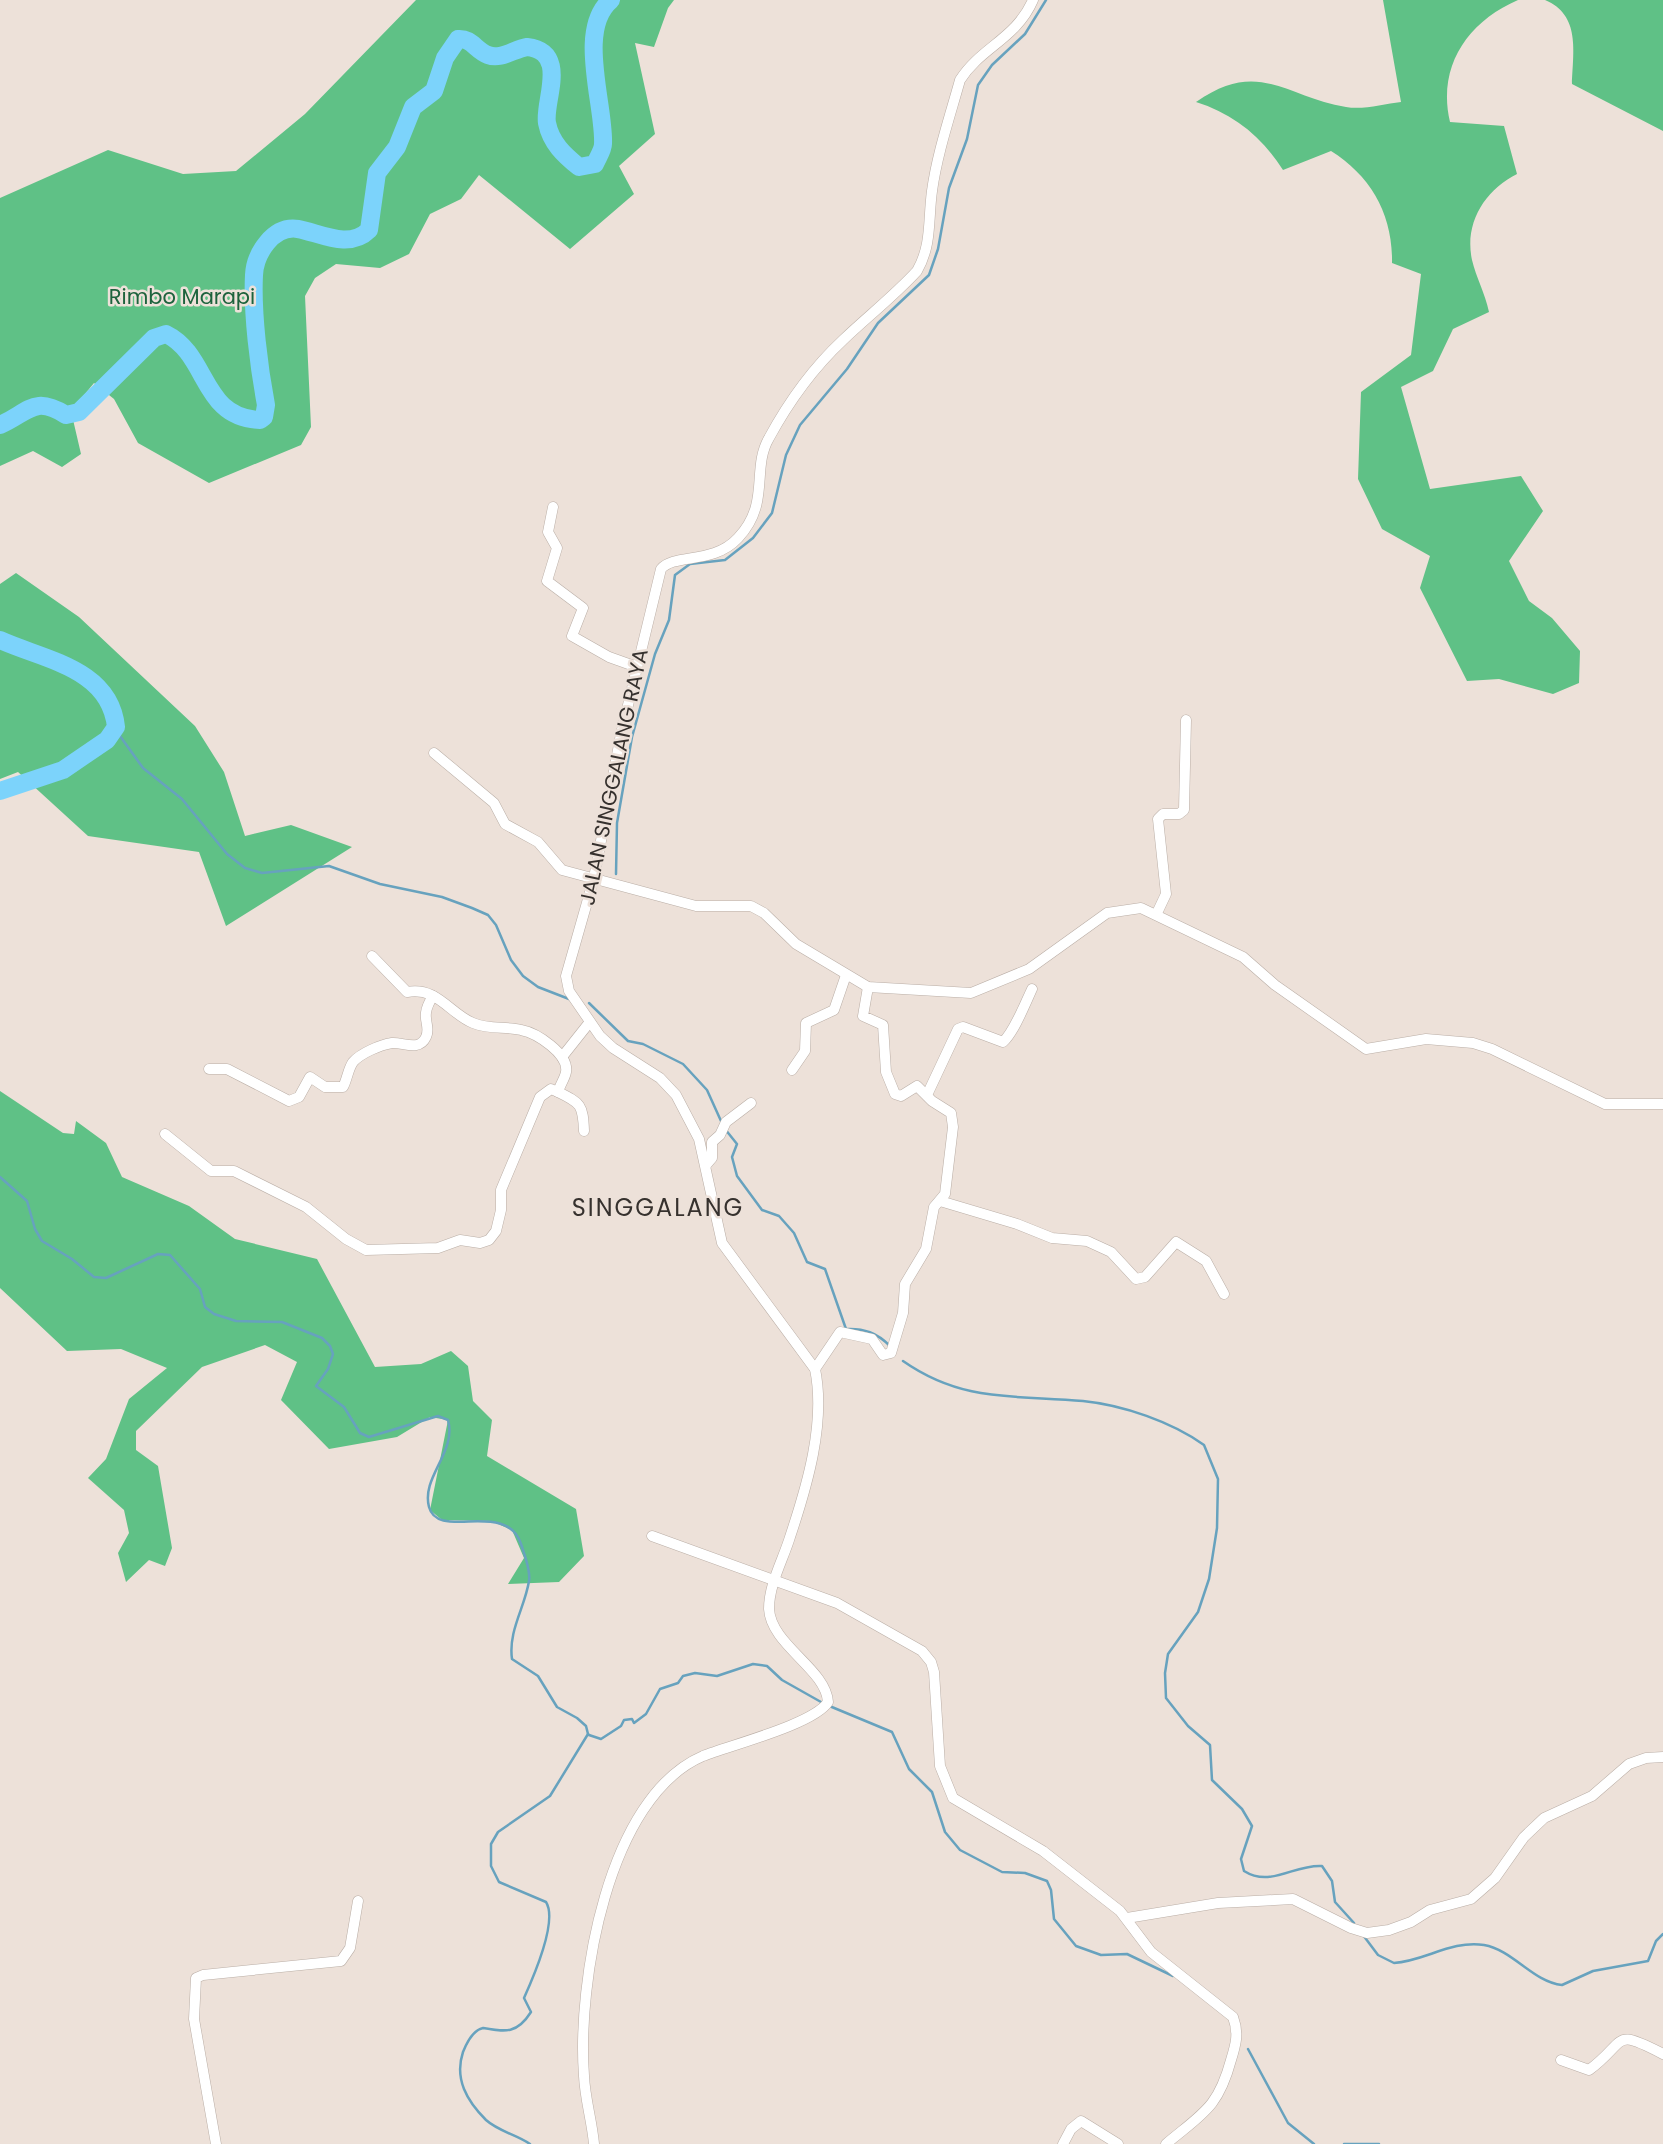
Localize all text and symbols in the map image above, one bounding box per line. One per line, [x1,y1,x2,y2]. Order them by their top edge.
park label: Rimbo Marapi [109,282,255,311]
street label: JALAN SINGGALANG RAYA [572,646,655,908]
district label: SINGGALANG [572,1191,744,1224]

